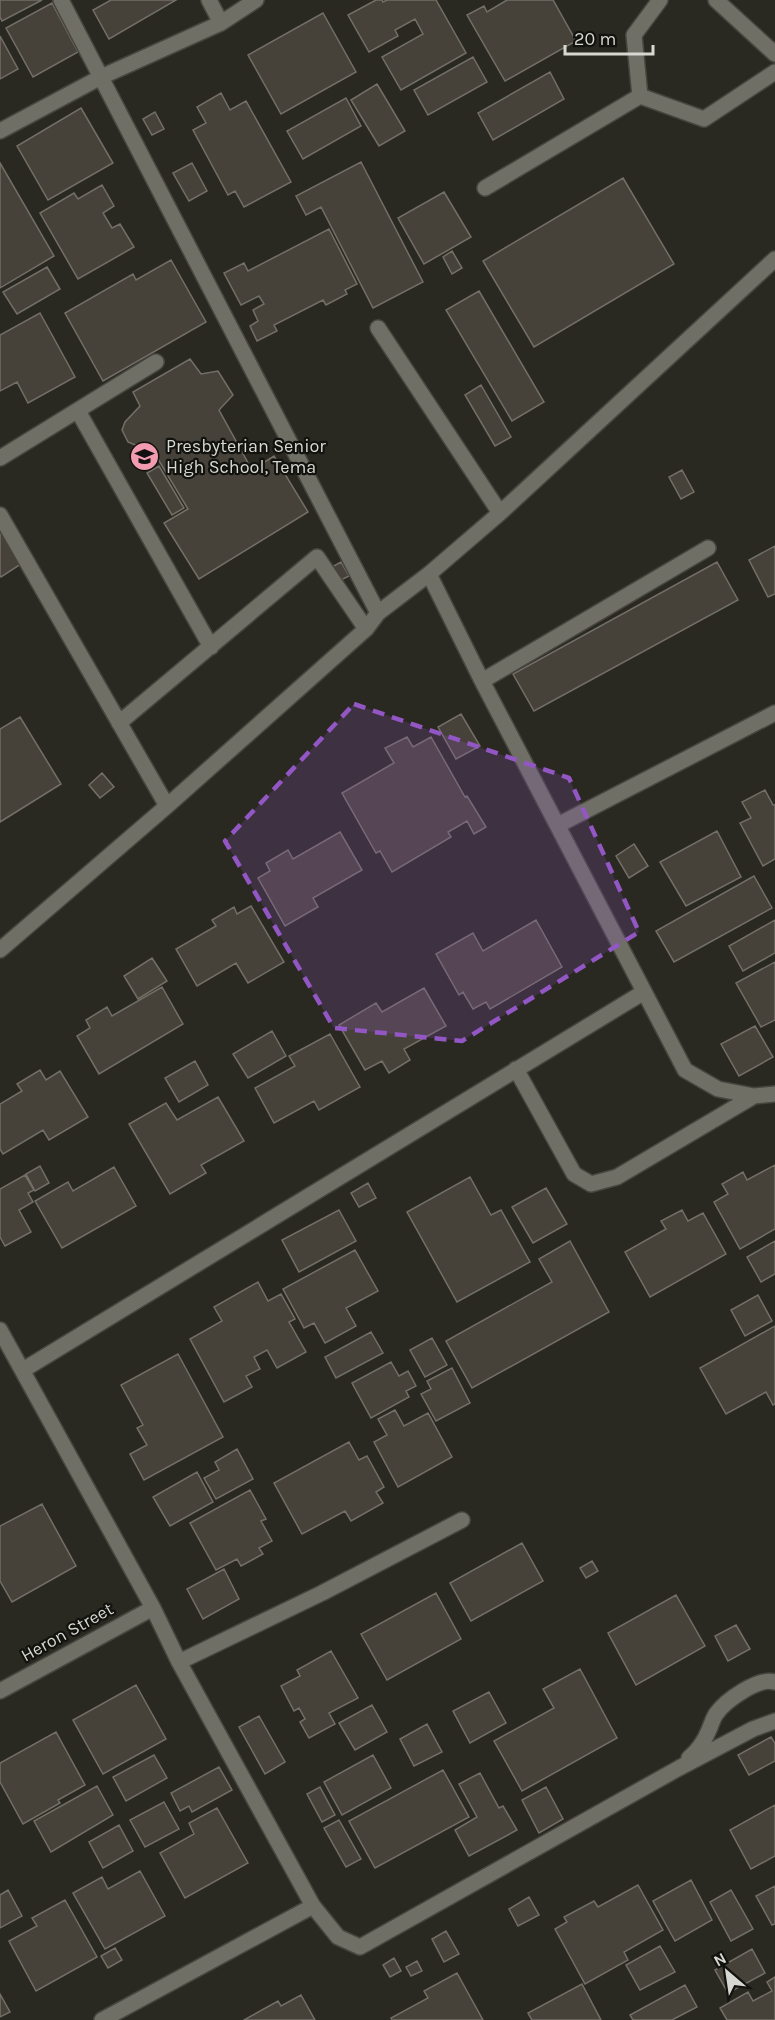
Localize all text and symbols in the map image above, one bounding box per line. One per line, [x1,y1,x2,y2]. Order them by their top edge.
scale bar [565,18,654,56]
text: 20 m [574,28,616,50]
place label: Presbyterian Senior High School, Tema [166,435,326,478]
school or university icon: Presbyterian Senior High School, Tema [129,440,161,472]
street label: Heron Street [17,1598,117,1666]
north arrow [697,1942,757,2002]
text: N [710,1948,730,1970]

